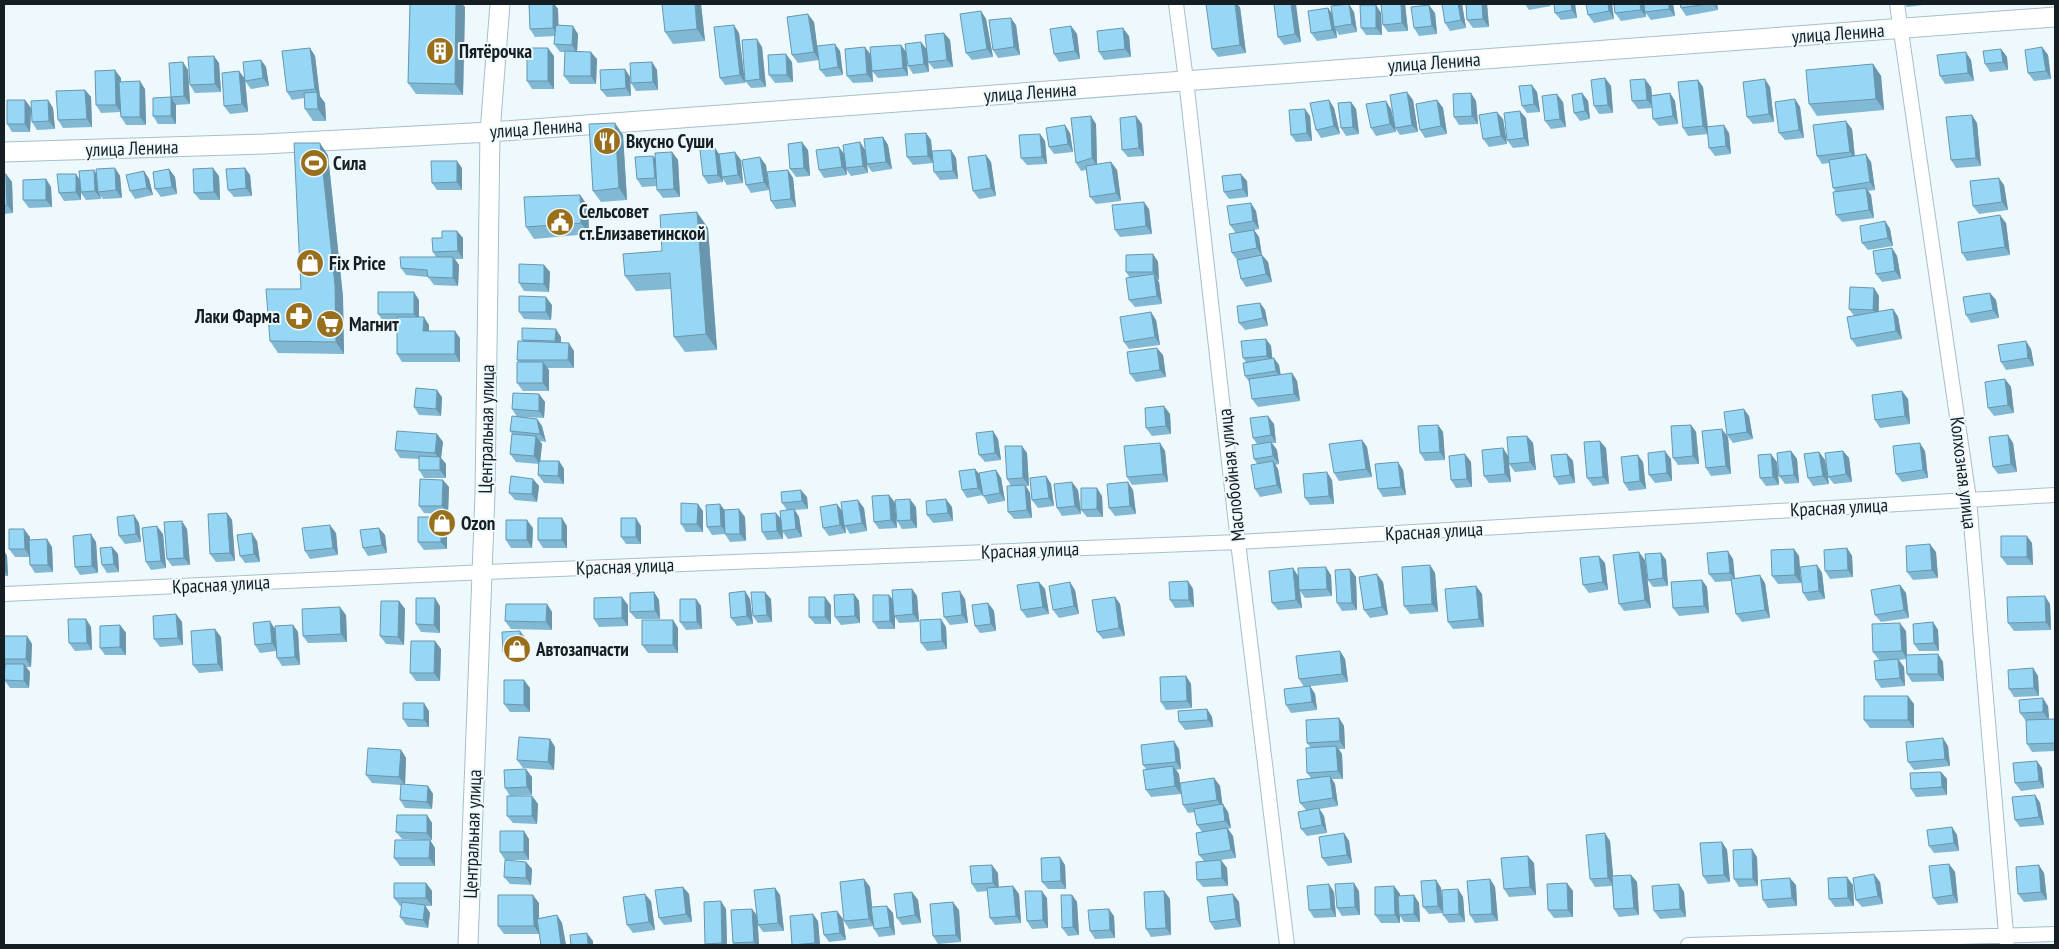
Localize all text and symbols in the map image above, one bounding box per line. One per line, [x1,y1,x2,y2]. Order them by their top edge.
street label: улица Ленина [1791,18,1885,48]
building icon: Пятёрочка [425,36,455,66]
place label: Пятёрочка [459,39,532,63]
street label: улица Ленина [1387,47,1481,77]
street label: улица Ленина [983,77,1077,107]
street label: улица Ленина [489,113,583,143]
restaurant icon: Вкусно Суши [592,126,622,156]
place label: Вкусно Суши [626,129,714,153]
street label: улица Ленина [85,134,179,162]
sports icon: Сила [299,148,329,178]
place label: Сила [333,151,366,175]
place label: Сельсовет ст.Елизаветинской [579,199,706,245]
public building icon: Сельсовет ст.Елизаветинской [545,207,575,237]
shop icon: Fix Price [295,248,325,278]
place label: Fix Price [329,251,386,275]
pharmacy icon: Лаки Фарма [284,301,314,331]
place label: Лаки Фарма [194,304,280,328]
supermarket icon: Магнит [315,309,345,339]
place label: Магнит [349,312,399,336]
street label: Центральная улица [473,364,499,494]
street label: Маслобойная улица [1212,408,1250,542]
street label: Колхозная улица [1945,416,1983,530]
street label: Красная улица [1789,492,1889,522]
shop icon: Ozon [427,508,457,538]
place label: Ozon [461,511,495,535]
street label: Красная улица [1384,516,1484,546]
street label: Красная улица [981,536,1079,564]
street label: Красная улица [576,552,674,580]
street label: Красная улица [171,569,271,599]
shop icon: Автозапчасти [502,634,532,664]
place label: Автозапчасти [535,637,629,661]
street label: Центральная улица [458,769,486,899]

